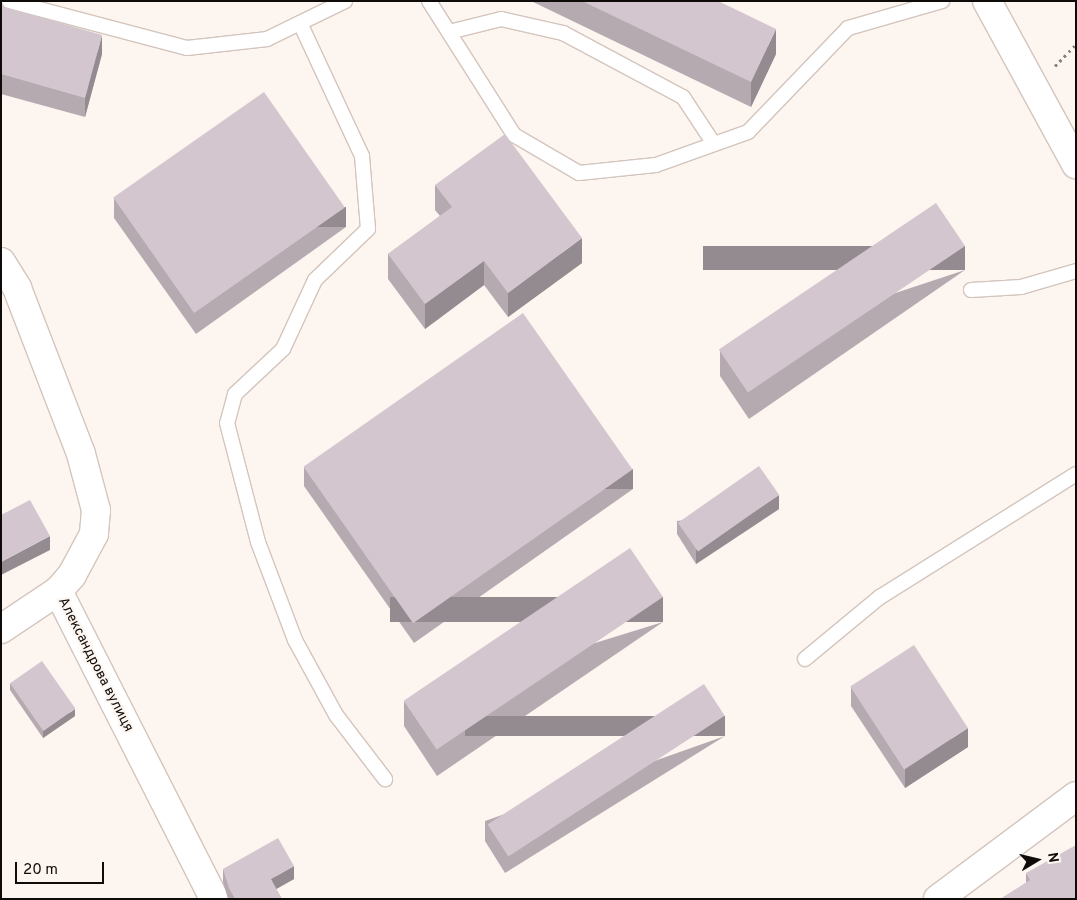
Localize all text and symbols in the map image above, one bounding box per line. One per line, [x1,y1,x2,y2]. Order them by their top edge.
street label: Александрова вулиця [54,595,136,735]
north arrow [1012,835,1062,885]
text: N [1043,851,1061,864]
scale bar [18,852,106,884]
text: 20 m [23,861,58,880]

